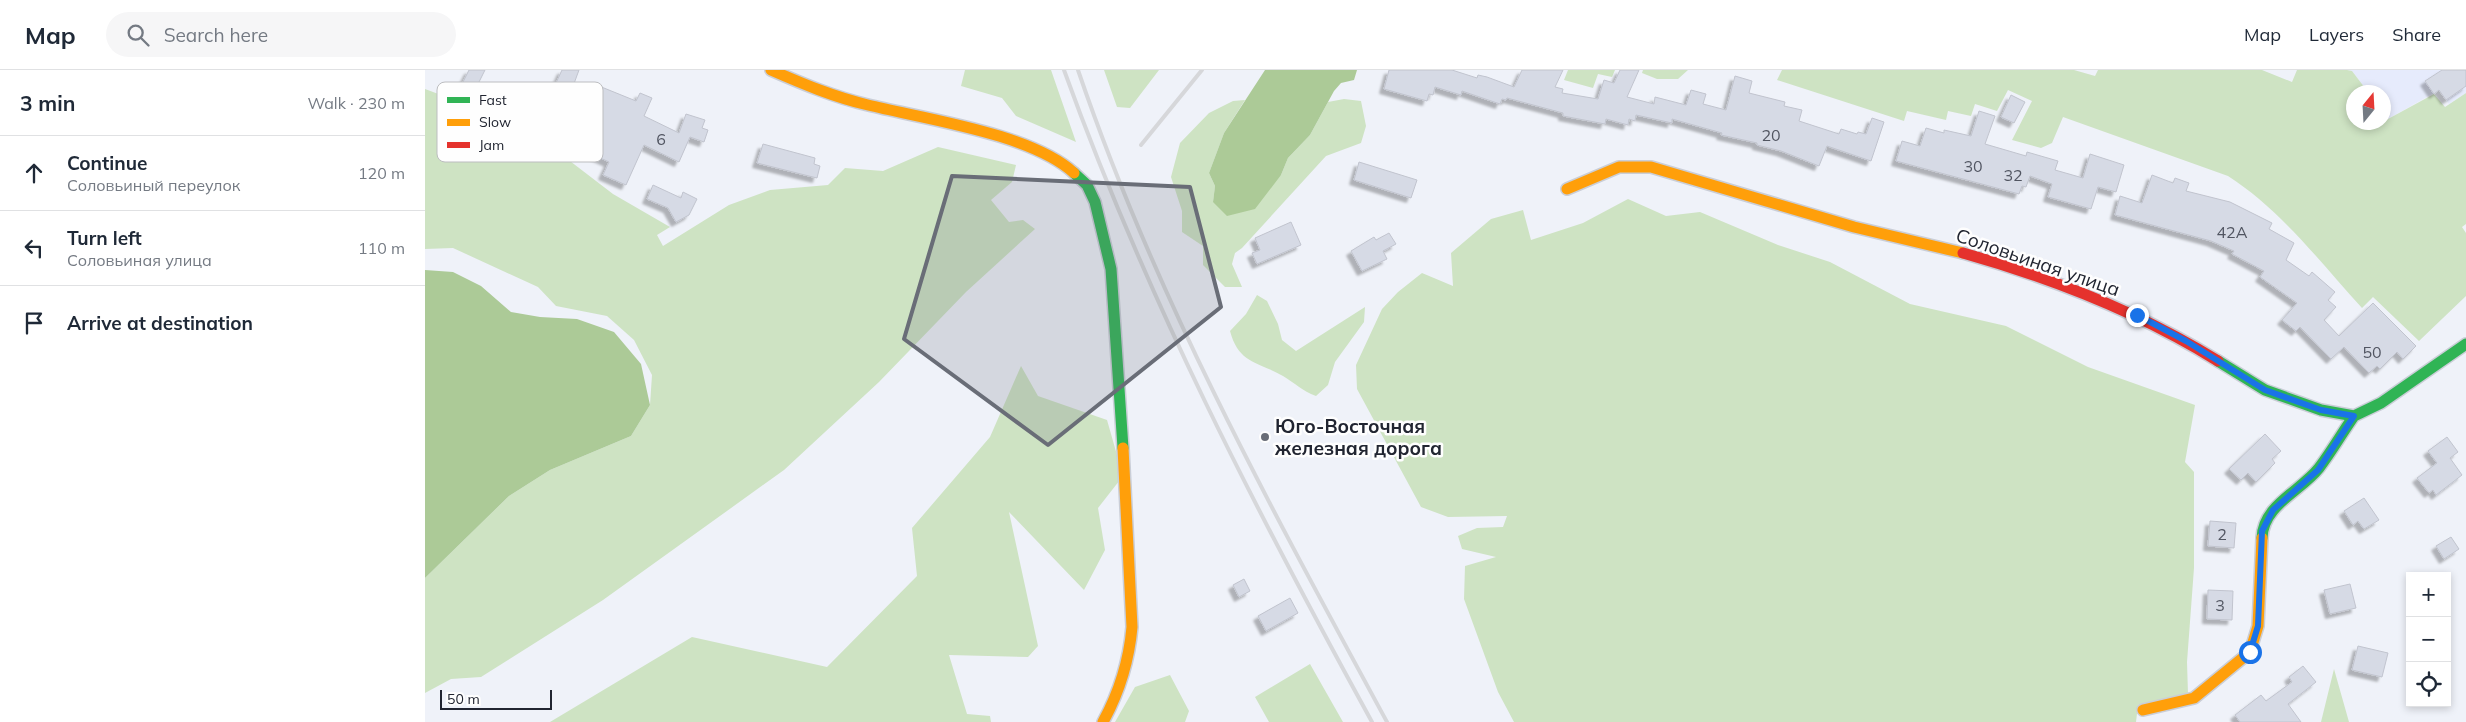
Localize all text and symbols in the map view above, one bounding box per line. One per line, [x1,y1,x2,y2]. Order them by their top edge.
search box [106,12,456,57]
text: Map [25,20,76,50]
icon: search [124,21,152,49]
text: Search here [164,23,268,47]
text: Map [2244,23,2281,46]
text: Layers [2309,23,2364,46]
text: Share [2392,23,2441,46]
legend [437,82,603,162]
north arrow [2346,85,2391,130]
text: 3 min [20,90,75,116]
text: Fast [479,91,507,109]
text: Walk · 230 m [307,93,405,113]
text: Slow [479,113,511,131]
house number: 20 [1761,125,1781,145]
house number: 6 [656,129,666,149]
text: Jam [479,136,504,154]
text: Continue [67,151,147,175]
house number: 30 [1963,156,1983,176]
icon: ahead [20,159,48,187]
text: 120 m [358,163,405,183]
house number: 32 [2003,165,2023,185]
text: Соловьиный переулок [67,175,240,195]
house number: 42А [2217,222,2248,242]
street label: Соловьиная улица [1953,223,2123,301]
text: Turn left [67,226,142,250]
icon: left [20,234,48,262]
text: 110 m [358,238,405,258]
text: Соловьиная улица [67,250,212,270]
route end [2126,304,2149,327]
icon: arrive [20,309,48,337]
text: Arrive at destination [67,311,253,335]
house number: 50 [2362,342,2382,362]
place label: Юго-Восточная железная дорога [1274,414,1442,460]
marker: Юго-Восточная железная дорога [1259,431,1271,443]
house number: 2 [2217,524,2227,544]
map controls [2406,572,2451,707]
button: + [2406,572,2451,617]
house number: 3 [2215,595,2225,615]
button: − [2406,617,2451,662]
route start [2239,641,2262,664]
button: locate [2406,662,2451,707]
scale bar [440,687,553,710]
text: 50 m [447,690,480,708]

